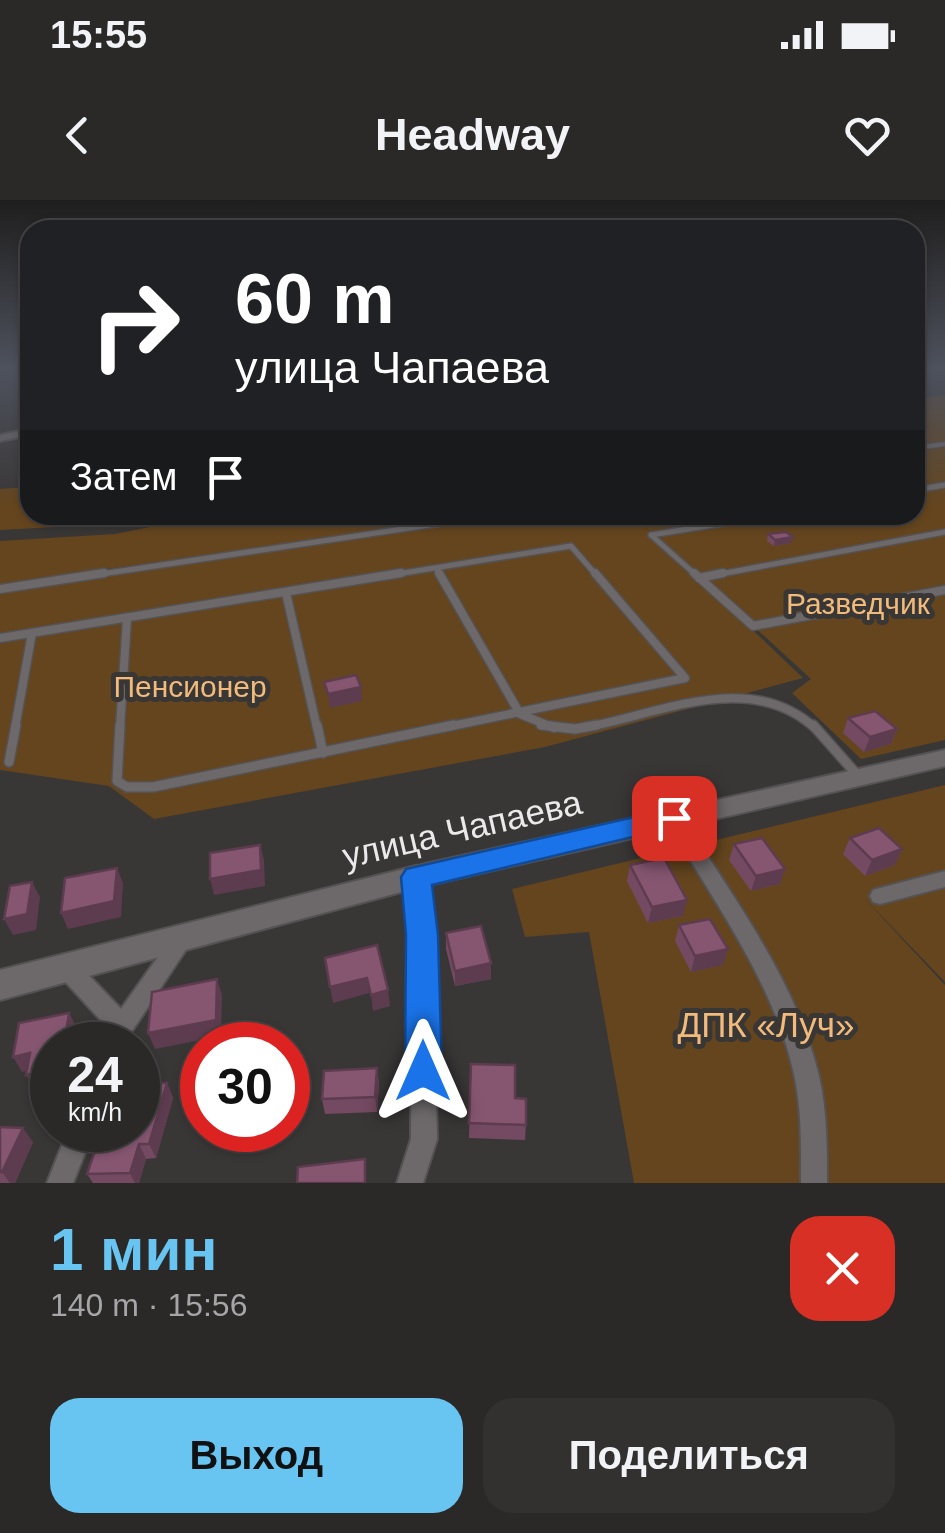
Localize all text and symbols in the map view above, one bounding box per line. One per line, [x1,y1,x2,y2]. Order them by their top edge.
text: 15:55 [50,14,147,56]
icon: back [50,108,105,163]
icon: heart [840,108,895,163]
text: Headway [375,109,570,160]
icon: right [70,260,200,390]
text: 60 m [235,260,395,338]
text: улица Чапаева [235,342,549,393]
icon: arrive [198,450,253,505]
text: Затем [70,456,178,498]
park label: Разведчик [786,587,931,620]
park label: Пенсионер [113,670,267,703]
pin [632,776,717,861]
street label: улица Чапаева [338,782,586,875]
icon: arrive [647,791,702,846]
park label: ДПК «Луч» [678,1005,855,1044]
position arrow [371,1019,475,1123]
speed limit sign: 30 [180,1022,310,1152]
text: 24 [67,1047,123,1103]
text: km/h [68,1098,122,1126]
text: 1 мин [50,1216,218,1283]
button: close [790,1216,895,1321]
text: 140 m · 15:56 [50,1287,247,1323]
button: Выход [50,1398,463,1513]
button: Поделиться [483,1398,895,1513]

